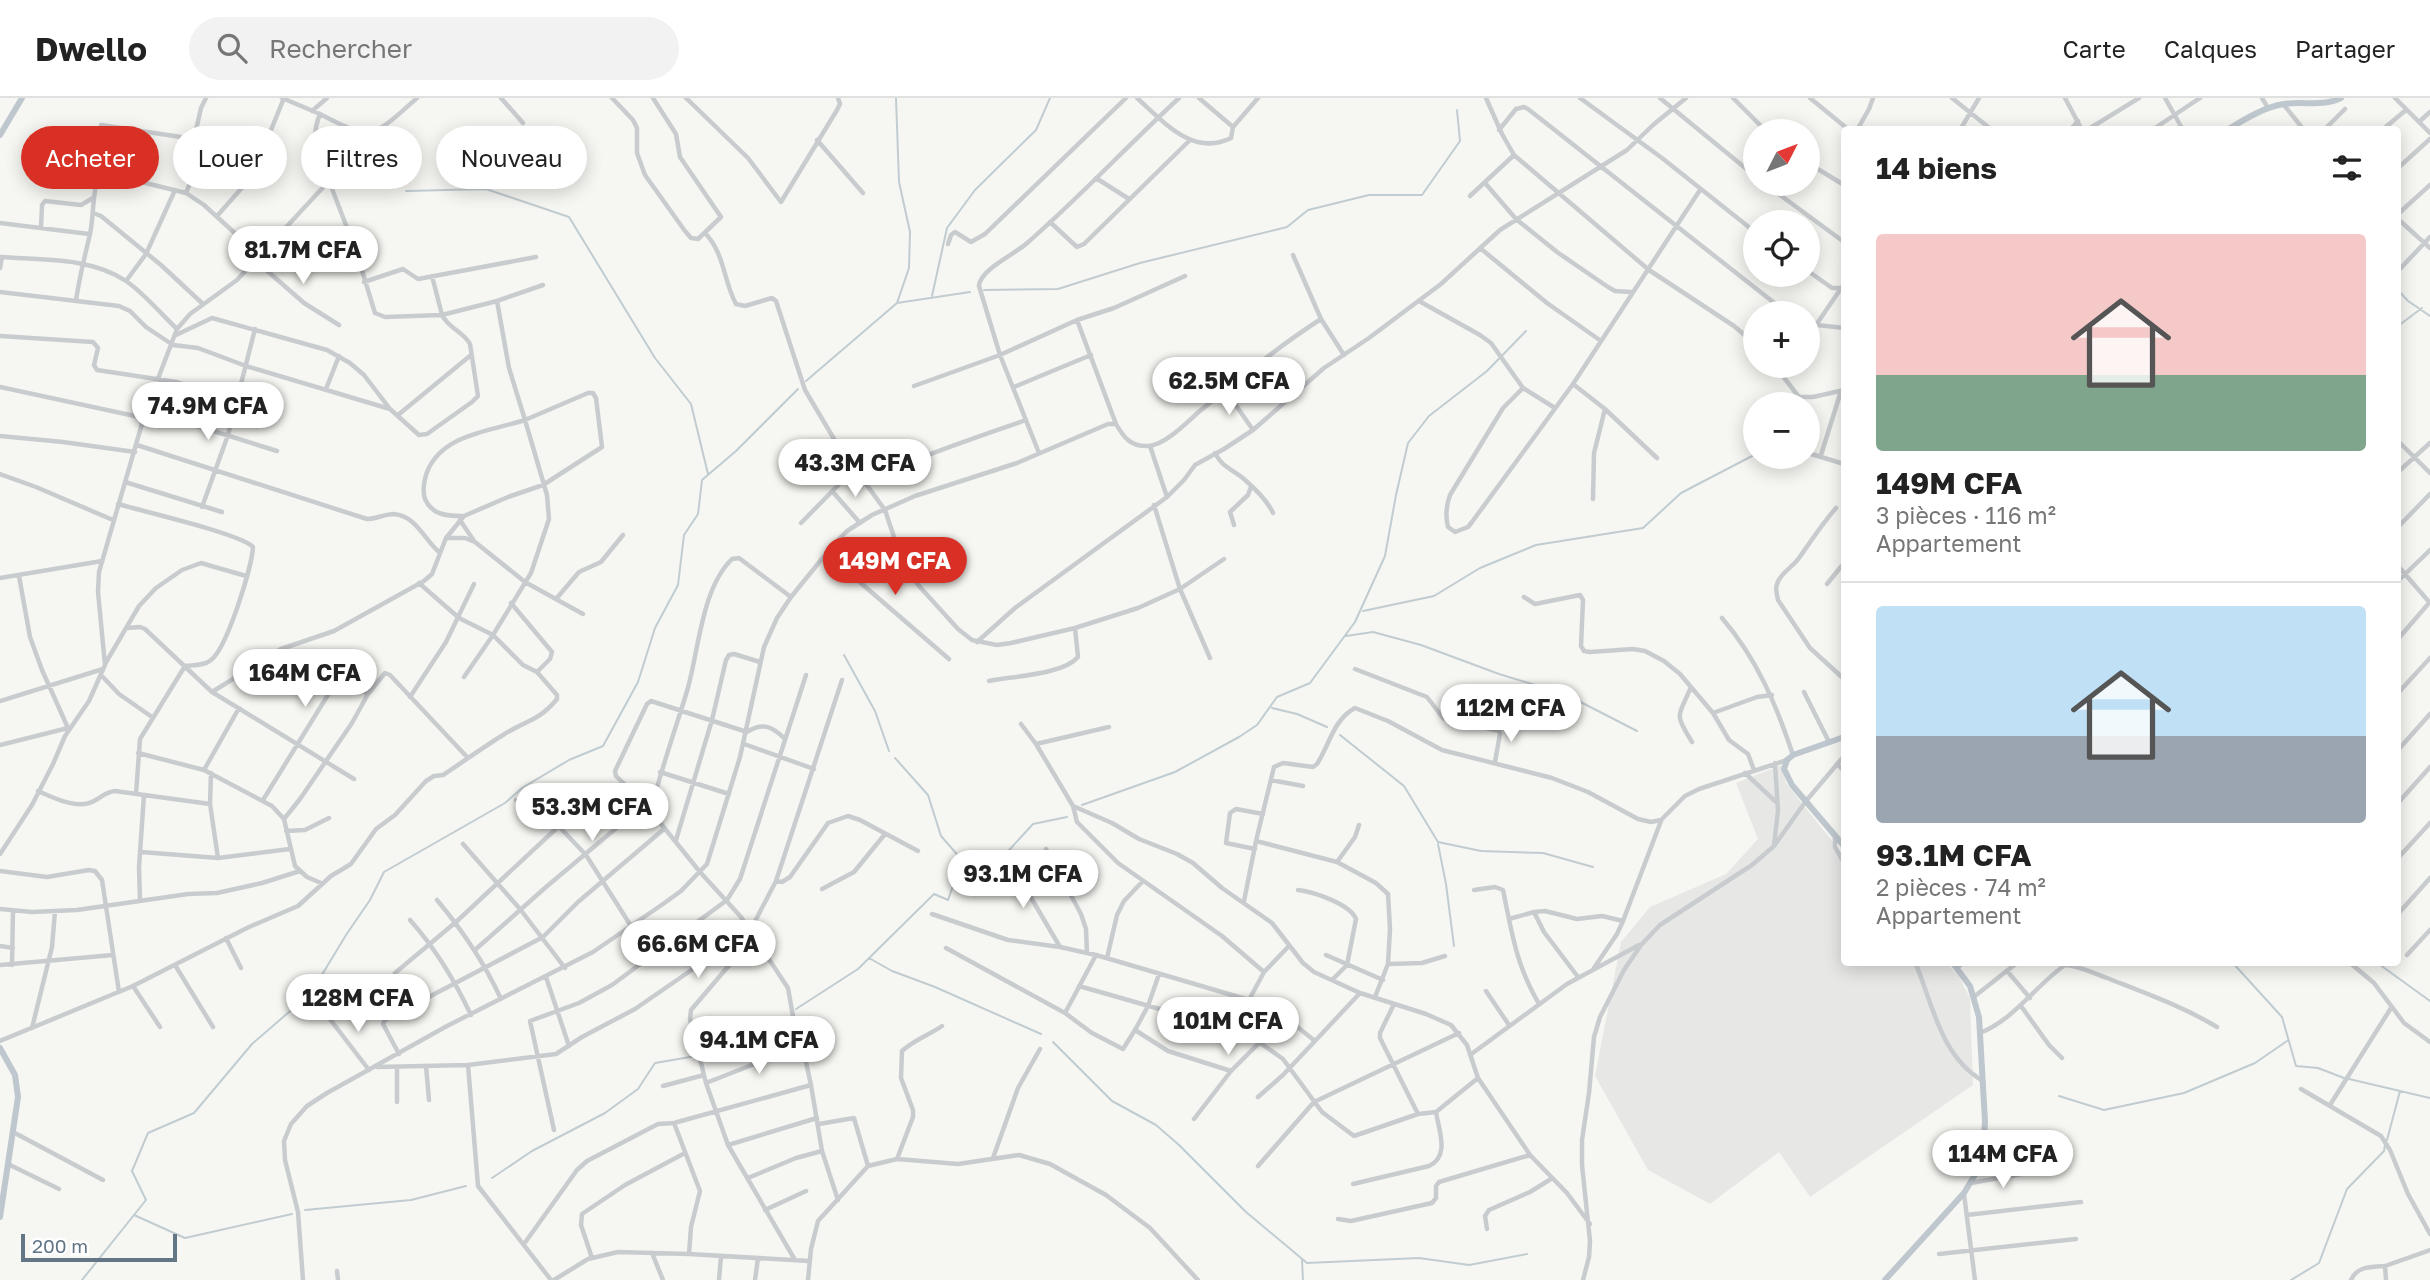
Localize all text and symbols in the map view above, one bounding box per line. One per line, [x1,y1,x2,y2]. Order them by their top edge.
search box [189,17,679,80]
text: Dwello [35,29,147,68]
icon: search [213,29,251,67]
text: Rechercher [269,33,412,64]
text: Carte [2062,34,2126,63]
text: Calques [2164,34,2257,63]
text: Partager [2295,34,2395,63]
north arrow [1743,119,1820,196]
map controls [1743,119,1820,469]
chip: Acheter [21,126,159,189]
chip: Louer [173,126,287,189]
chip: Filtres [301,126,422,189]
chip: Nouveau [436,126,587,189]
icon: filters [2328,149,2366,187]
text: 14 biens [1876,150,1997,186]
button: locate [1743,210,1820,287]
pin: 81.7M CFA [223,226,383,286]
text: 81.7M CFA [244,235,362,263]
icon: home [2058,280,2184,406]
button: + [1743,301,1820,378]
pin: 62.5M CFA [1149,358,1309,417]
text: 62.5M CFA [1168,366,1290,394]
pin: 74.9M CFA [128,382,288,442]
text: 74.9M CFA [148,391,268,419]
button: − [1743,392,1820,469]
pin: 43.3M CFA [775,440,935,499]
text: 43.3M CFA [794,448,916,476]
text: 149M CFA [1876,465,2022,501]
text: 3 pièces · 116 m² [1876,501,2056,529]
text: Appartement [1876,529,2021,557]
pin: 149M CFA [823,538,967,597]
text: 149M CFA [839,546,951,574]
pin: 164M CFA [233,650,377,709]
icon: home [2058,652,2184,778]
text: 164M CFA [249,658,361,686]
pin: 112M CFA [1439,684,1583,744]
text: 112M CFA [1456,693,1566,721]
pin: 53.3M CFA [512,784,672,843]
text: 53.3M CFA [532,792,652,820]
text: 93.1M CFA [1876,837,2032,873]
pin: 93.1M CFA [943,850,1103,910]
text: 93.1M CFA [963,859,1083,887]
text: 2 pièces · 74 m² [1876,873,2046,901]
text: Appartement [1876,901,2021,929]
pin: 66.6M CFA [618,920,778,980]
text: 66.6M CFA [637,929,759,957]
pin: 128M CFA [286,974,430,1034]
text: 128M CFA [302,983,414,1011]
pin: 101M CFA [1156,998,1300,1057]
text: 101M CFA [1173,1006,1283,1034]
pin: 94.1M CFA [679,1016,839,1076]
text: 94.1M CFA [699,1025,819,1053]
pin: 114M CFA [1931,1130,2075,1190]
text: 114M CFA [1948,1139,2058,1167]
scale bar [21,1231,177,1263]
text: 200 m [32,1234,88,1257]

